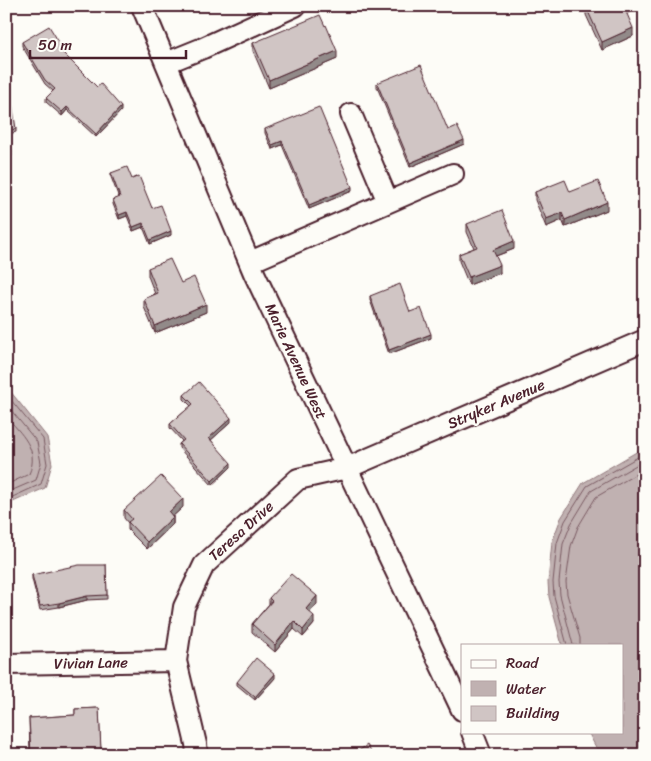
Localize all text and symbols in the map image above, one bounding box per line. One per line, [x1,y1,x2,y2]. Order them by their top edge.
scale bar [30,28,186,60]
text: 50 m [38,32,73,58]
street label: Marie Avenue West [258,299,335,424]
street label: Stryker Avenue [443,372,549,436]
street label: Teresa Drive [202,494,280,568]
legend [461,644,624,734]
street label: Vivian Lane [54,649,129,677]
text: Road [506,650,539,676]
text: Water [506,676,546,702]
text: Building [506,700,560,726]

